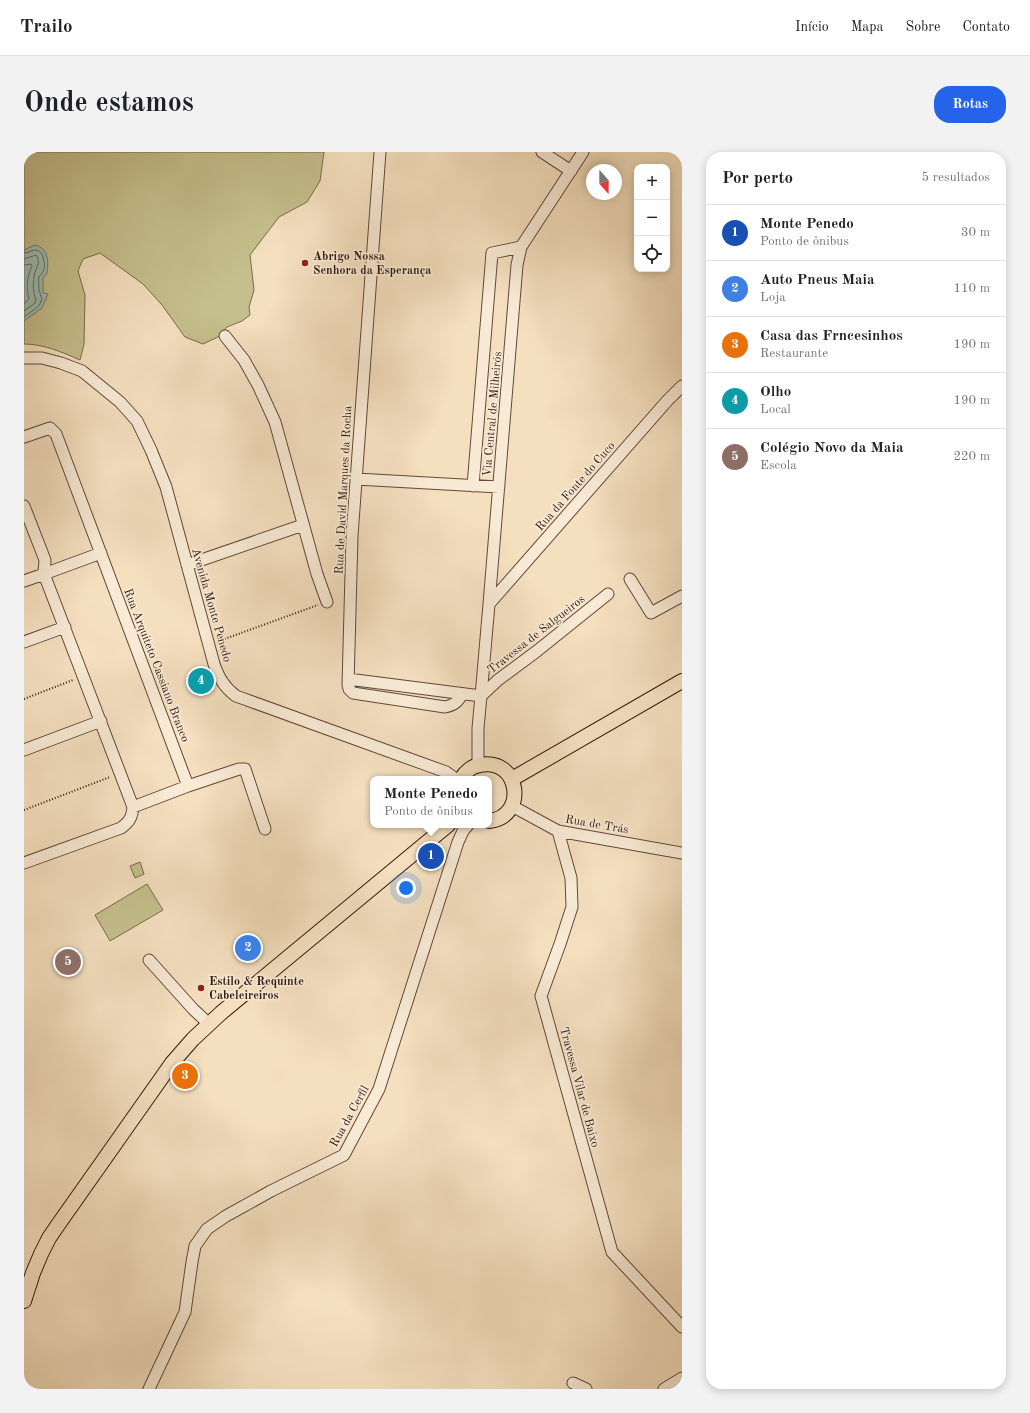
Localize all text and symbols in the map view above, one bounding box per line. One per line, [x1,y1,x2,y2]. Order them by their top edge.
text: Trailo [20,18,73,37]
text: Início [795,20,829,34]
text: Mapa [851,20,883,34]
text: Sobre [905,20,940,34]
text: Contato [962,20,1010,34]
button: Rotas [934,86,1006,123]
text: Onde estamos [24,90,194,118]
north arrow [586,164,622,200]
map controls [634,164,670,272]
button: + [634,164,670,200]
text: Por perto [722,170,793,187]
text: 5 resultados [922,171,990,184]
button: − [634,200,670,236]
text: Monte Penedo [760,217,854,232]
text: 1 [731,226,739,239]
text: 30 m [961,226,990,239]
text: Ponto de ônibus [760,235,849,248]
button: locate [634,236,670,272]
place label: Abrigo Nossa Senhora da Esperança [313,251,431,277]
marker: Abrigo Nossa Senhora da Esperança [300,258,310,268]
text: Auto Pneus Maia [760,273,875,288]
text: 2 [731,282,739,295]
text: 110 m [953,282,990,295]
text: Loja [760,291,786,304]
text: Casa das Frncesinhos [760,329,903,344]
text: 3 [731,338,739,351]
text: 190 m [953,338,990,351]
text: Restaurante [760,347,828,360]
street label: Via Central de Milheirós [482,351,504,477]
text: Olho [760,385,791,400]
text: 4 [731,394,739,407]
text: 190 m [953,394,990,407]
text: Local [760,403,791,416]
street label: Rua de David Marques da Rocha [334,405,354,575]
street label: Rua da Fonte do Cuco [534,440,618,534]
text: Colégio Novo da Maia [760,441,904,456]
text: 5 [731,450,739,463]
text: 220 m [953,450,990,463]
text: Escola [760,459,797,472]
street label: Avenida Monte Penedo [189,547,233,664]
street label: Rua Arquiteto Cassiano Branco [121,587,191,744]
street label: Travessa de Salgueiros [486,593,587,676]
pin: 4 [188,666,214,696]
popup [370,776,492,828]
text: Monte Penedo [384,787,478,802]
text: Ponto de ônibus [384,805,473,818]
street label: Rua de Trás [564,814,629,836]
pin: 1 [418,841,444,871]
your location [396,878,416,898]
pin: 2 [235,933,261,963]
pin: 5 [55,947,81,977]
place label: Estilo & Requinte Cabeleireiros [209,976,304,1002]
marker: Estilo & Requinte Cabeleireiros [196,983,206,993]
street label: Travessa Vilar de Baixo [557,1026,601,1149]
pin: 3 [172,1061,198,1091]
street label: Rua da Cerfil [328,1084,372,1149]

